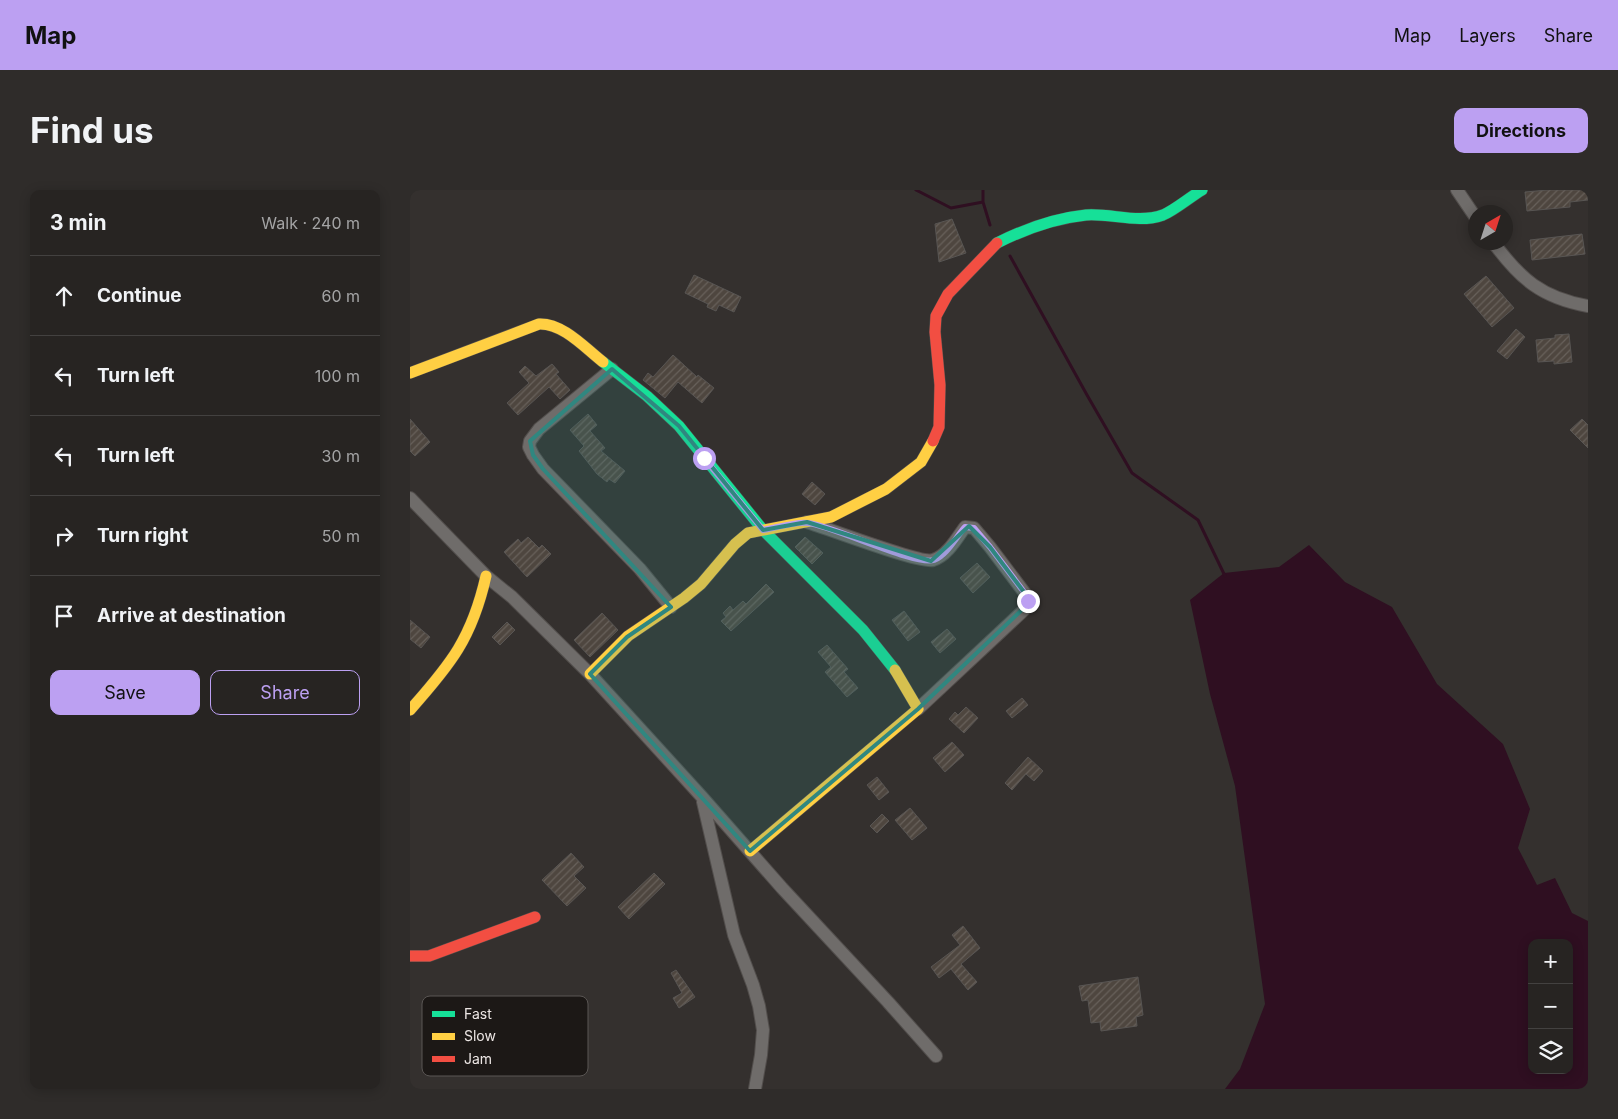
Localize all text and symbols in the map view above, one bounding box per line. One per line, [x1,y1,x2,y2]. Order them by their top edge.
text: Map [25,21,76,50]
text: Map [1394,25,1431,46]
text: Layers [1459,25,1516,46]
text: Share [1544,25,1593,46]
button: Directions [1454,108,1588,153]
text: Find us [30,109,154,151]
north arrow [1468,205,1513,250]
text: 3 min [50,210,106,235]
text: Walk · 240 m [261,213,360,233]
icon: ahead [50,282,78,310]
text: Continue [97,284,182,307]
text: 60 m [321,286,360,306]
icon: left [50,362,78,390]
text: Turn left [97,364,175,387]
text: 100 m [315,366,360,386]
icon: left [50,442,78,470]
text: Turn left [97,444,175,467]
text: 30 m [322,446,360,466]
route start [693,447,716,470]
icon: right [50,522,78,550]
text: Turn right [97,524,188,547]
text: 50 m [322,526,360,546]
route end [1017,590,1040,613]
icon: arrive [50,602,78,630]
text: Arrive at destination [97,604,286,627]
button: Save [50,670,200,715]
button: Share [210,670,360,715]
map controls [1528,939,1573,1074]
button: + [1528,939,1573,984]
button: − [1528,984,1573,1029]
legend [422,996,588,1076]
text: Fast [464,1005,492,1022]
text: Slow [464,1027,496,1044]
button: layers [1528,1029,1573,1074]
text: Jam [464,1050,492,1067]

